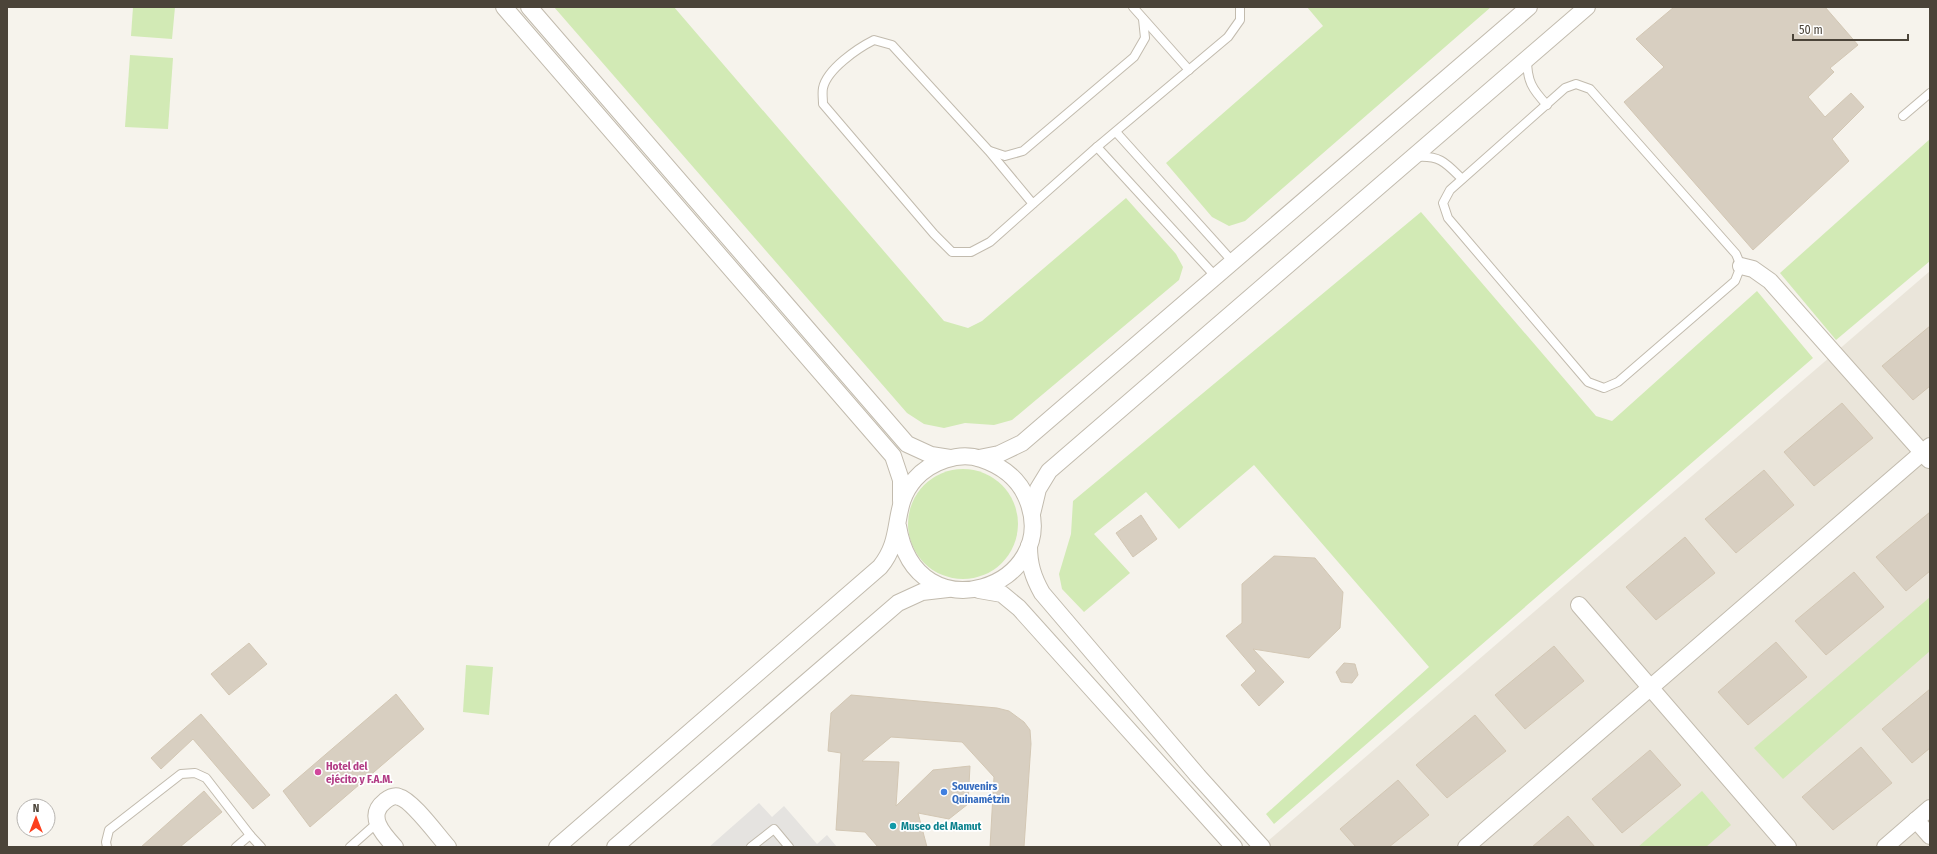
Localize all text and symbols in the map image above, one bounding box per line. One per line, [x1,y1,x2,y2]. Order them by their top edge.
scale bar [1793,16,1908,42]
text: 50 m [1799,23,1823,37]
place label: Hotel del ejécito y F.A.M. [326,760,393,786]
marker: Hotel del ejécito y F.A.M. [313,767,323,777]
place label: Souvenirs Quinamétzin [952,780,1010,806]
marker: Souvenirs Quinamétzin [939,787,949,797]
north arrow [16,798,56,838]
text: N [33,802,39,815]
place label: Museo del Mamut [901,820,982,833]
marker: Museo del Mamut [888,821,898,831]

